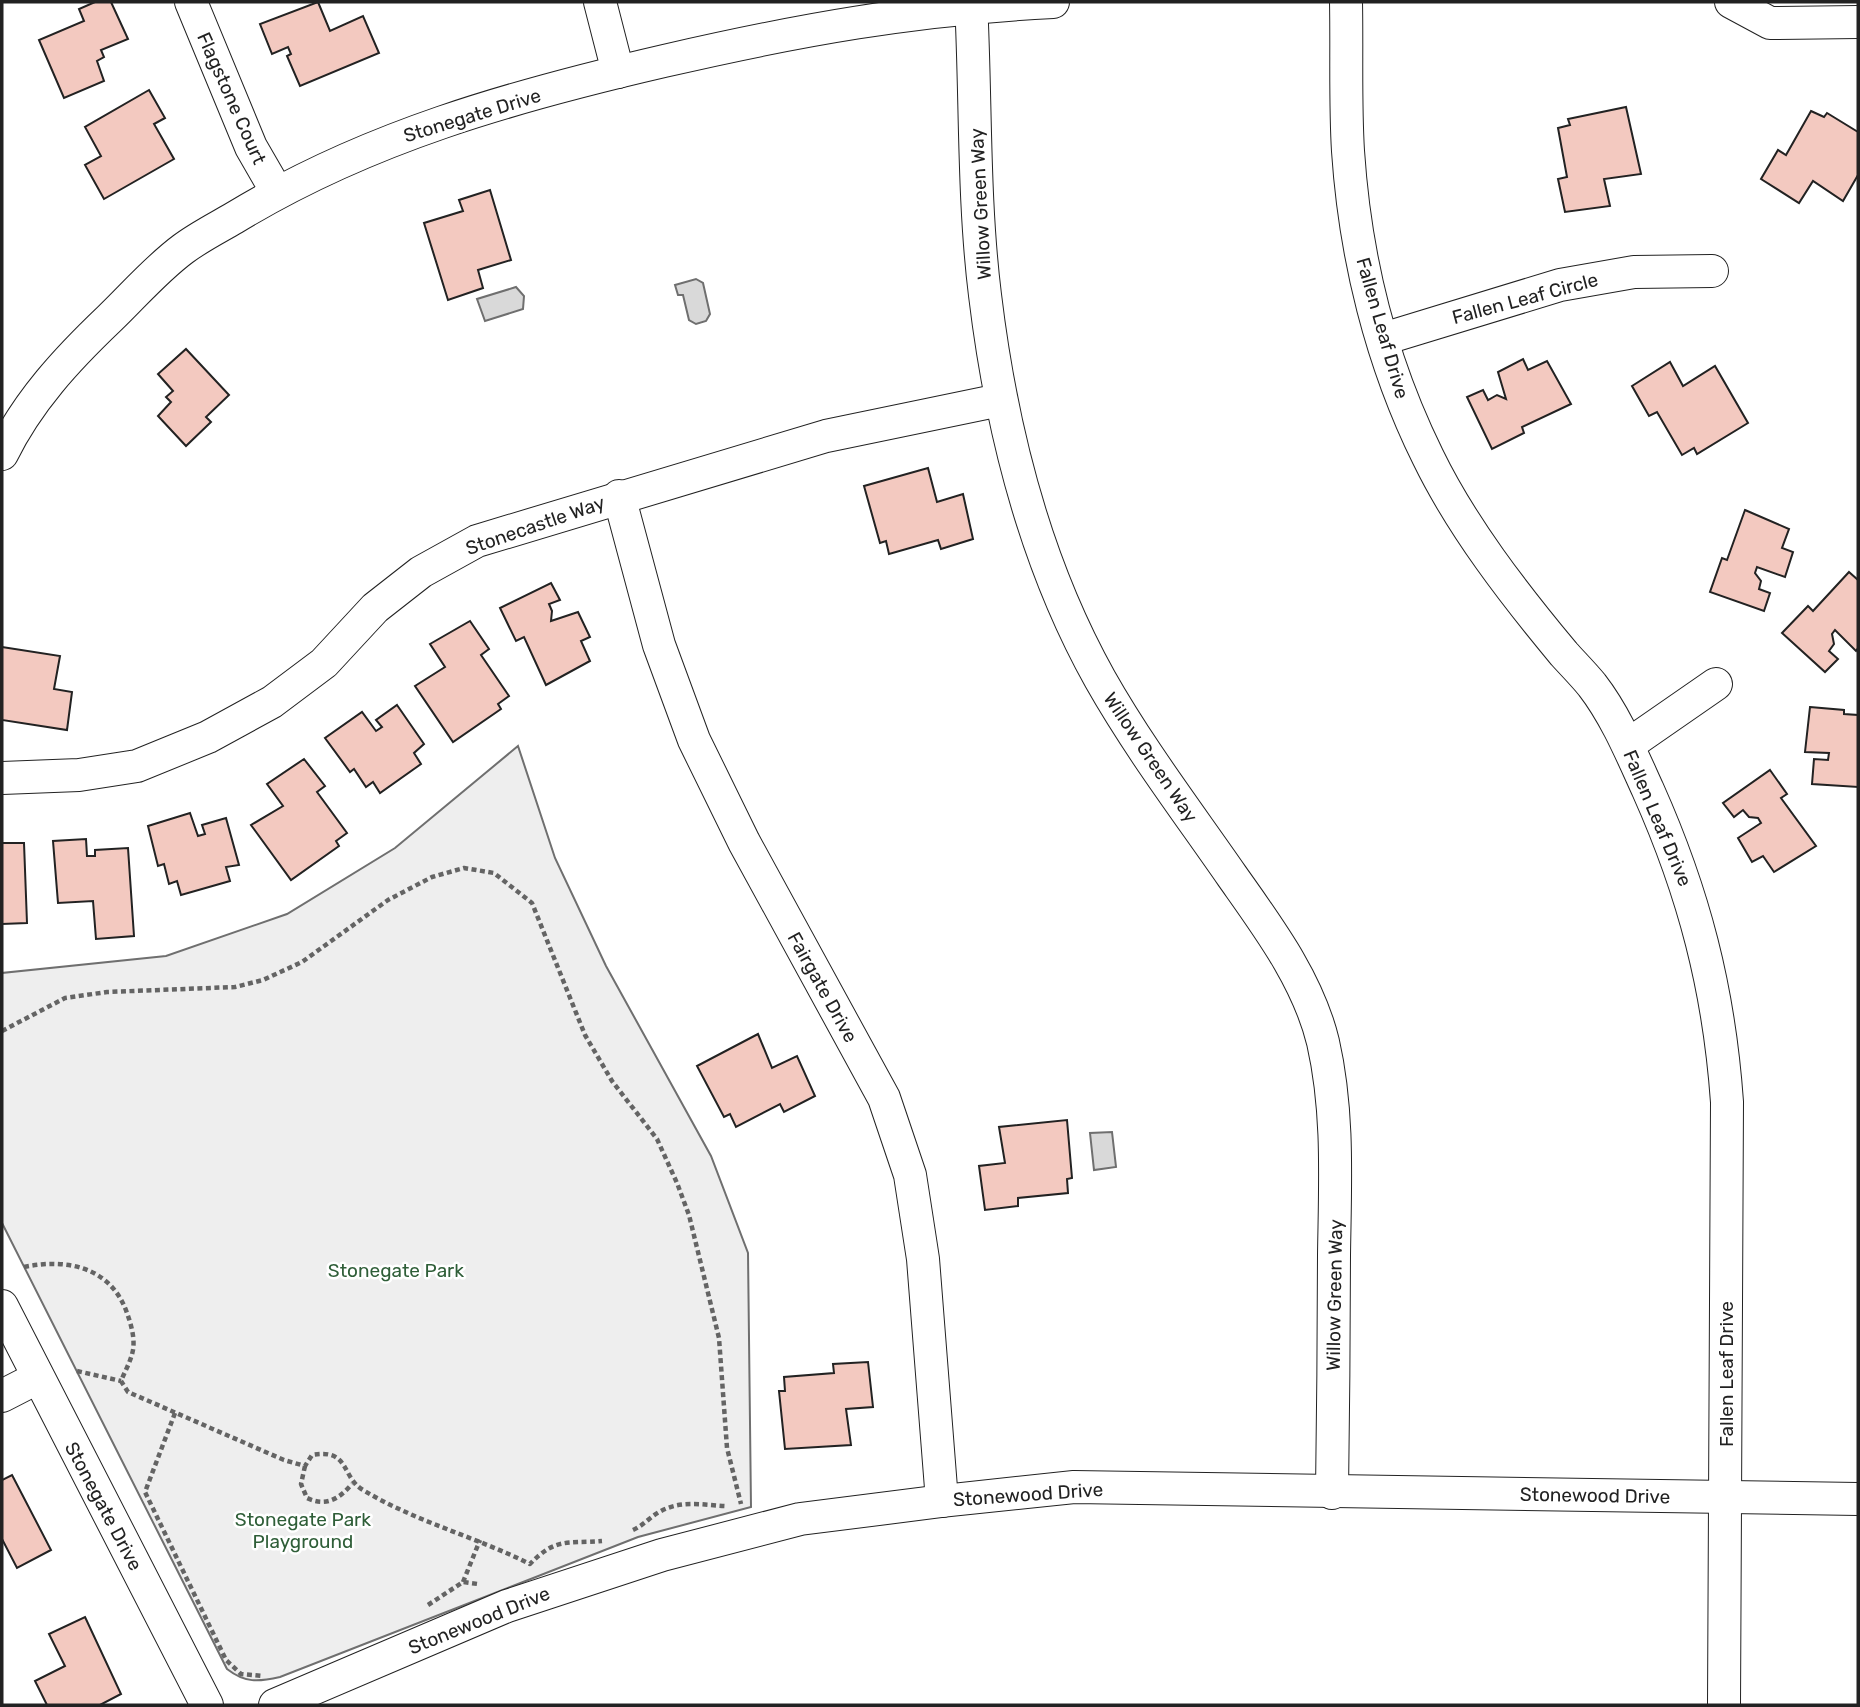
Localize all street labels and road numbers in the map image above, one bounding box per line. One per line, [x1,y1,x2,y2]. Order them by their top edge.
street label: Flagstone Court [192,29,271,168]
street label: Stonegate Drive [401,84,544,147]
street label: Willow Green Way [965,128,996,280]
street label: Fallen Leaf Drive [1351,255,1414,401]
street label: Fallen Leaf Circle [1450,268,1601,329]
street label: Stonecastle Way [463,491,608,560]
street label: Willow Green Way [1099,688,1203,827]
street label: Fallen Leaf Drive [1618,747,1697,890]
street label: Fairgate Drive [783,928,862,1047]
street label: Willow Green Way [1322,1219,1347,1371]
street label: Fallen Leaf Drive [1715,1301,1738,1447]
street label: Stonegate Drive [60,1438,147,1575]
street label: Stonewood Drive [952,1478,1104,1511]
street label: Stonewood Drive [1520,1483,1670,1508]
street label: Stonewood Drive [405,1582,553,1659]

